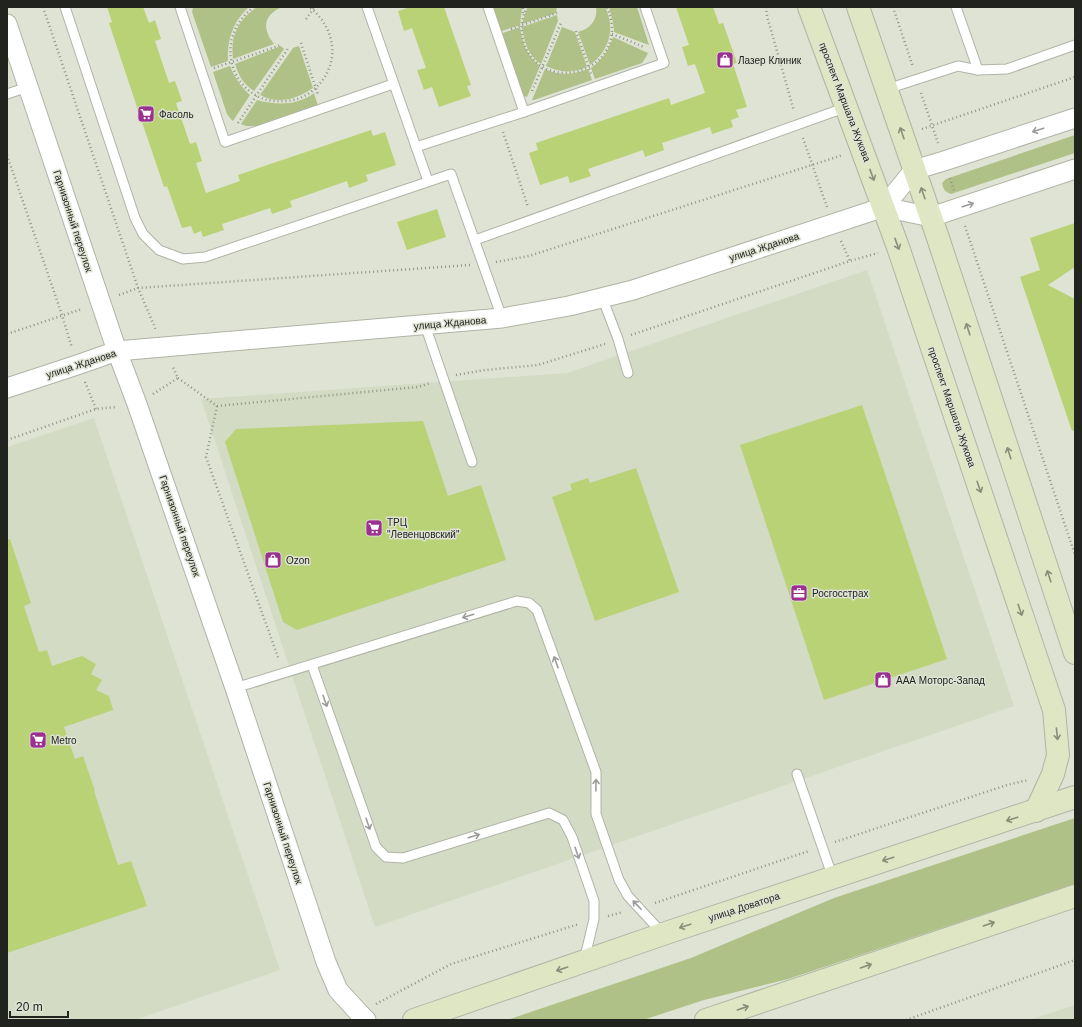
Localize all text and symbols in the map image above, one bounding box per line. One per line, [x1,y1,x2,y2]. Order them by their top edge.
street label: проспект Маршала Жукова [817,41,873,163]
shop icon: Лазер Клиник [715,50,735,70]
place label: Лазер Клиник [738,55,802,66]
supermarket icon: Фасоль [136,104,156,124]
place label: Фасоль [159,109,194,120]
one-way arrow [898,127,905,140]
one-way arrow [1032,127,1045,134]
one-way arrow [869,168,876,181]
street label: Гарнизонный переулок [51,169,95,274]
one-way arrow [918,188,926,200]
one-way arrow [961,200,973,208]
street label: улица Жданова [728,230,801,263]
one-way arrow [894,238,902,250]
street label: улица Жданова [413,314,487,332]
one-way arrow [964,323,971,336]
street label: проспект Маршала Жукова [926,345,978,469]
street label: улица Жданова [45,347,118,380]
one-way arrow [1005,446,1012,459]
street label: Гарнизонный переулок [157,474,203,579]
one-way arrow [976,480,983,493]
place label: ТРЦ "Левенцовский" [387,517,460,540]
supermarket icon: ТРЦ "Левенцовский" [364,518,384,538]
shop icon: Ozon [263,550,283,570]
place label: Ozon [286,555,310,566]
one-way arrow [1045,570,1053,582]
office icon: Росгосстрах [789,583,809,603]
place label: Росгосстрах [812,588,868,599]
one-way arrow [1017,603,1025,615]
one-way arrow [462,613,474,621]
one-way arrow [552,655,559,668]
shop icon: ААА Моторс-Запад [873,670,893,690]
place label: ААА Моторс-Запад [896,675,985,686]
one-way arrow [321,695,329,707]
one-way arrow [1053,727,1060,740]
supermarket icon: Metro [28,730,48,750]
place label: Metro [51,735,77,746]
one-way arrow [592,779,600,792]
street label: Гарнизонный переулок [261,781,305,886]
one-way arrow [1006,815,1018,823]
one-way arrow [365,817,372,830]
one-way arrow [468,832,481,839]
one-way arrow [574,847,582,859]
one-way arrow [883,856,895,864]
street label: улица Доватора [707,890,781,924]
one-way arrow [632,900,642,910]
one-way arrow [983,920,995,928]
one-way arrow [679,923,691,931]
one-way arrow [860,962,873,969]
one-way arrow [556,966,569,973]
scale bar [10,993,68,1019]
text: 20 m [16,1000,43,1014]
one-way arrow [737,1003,749,1011]

